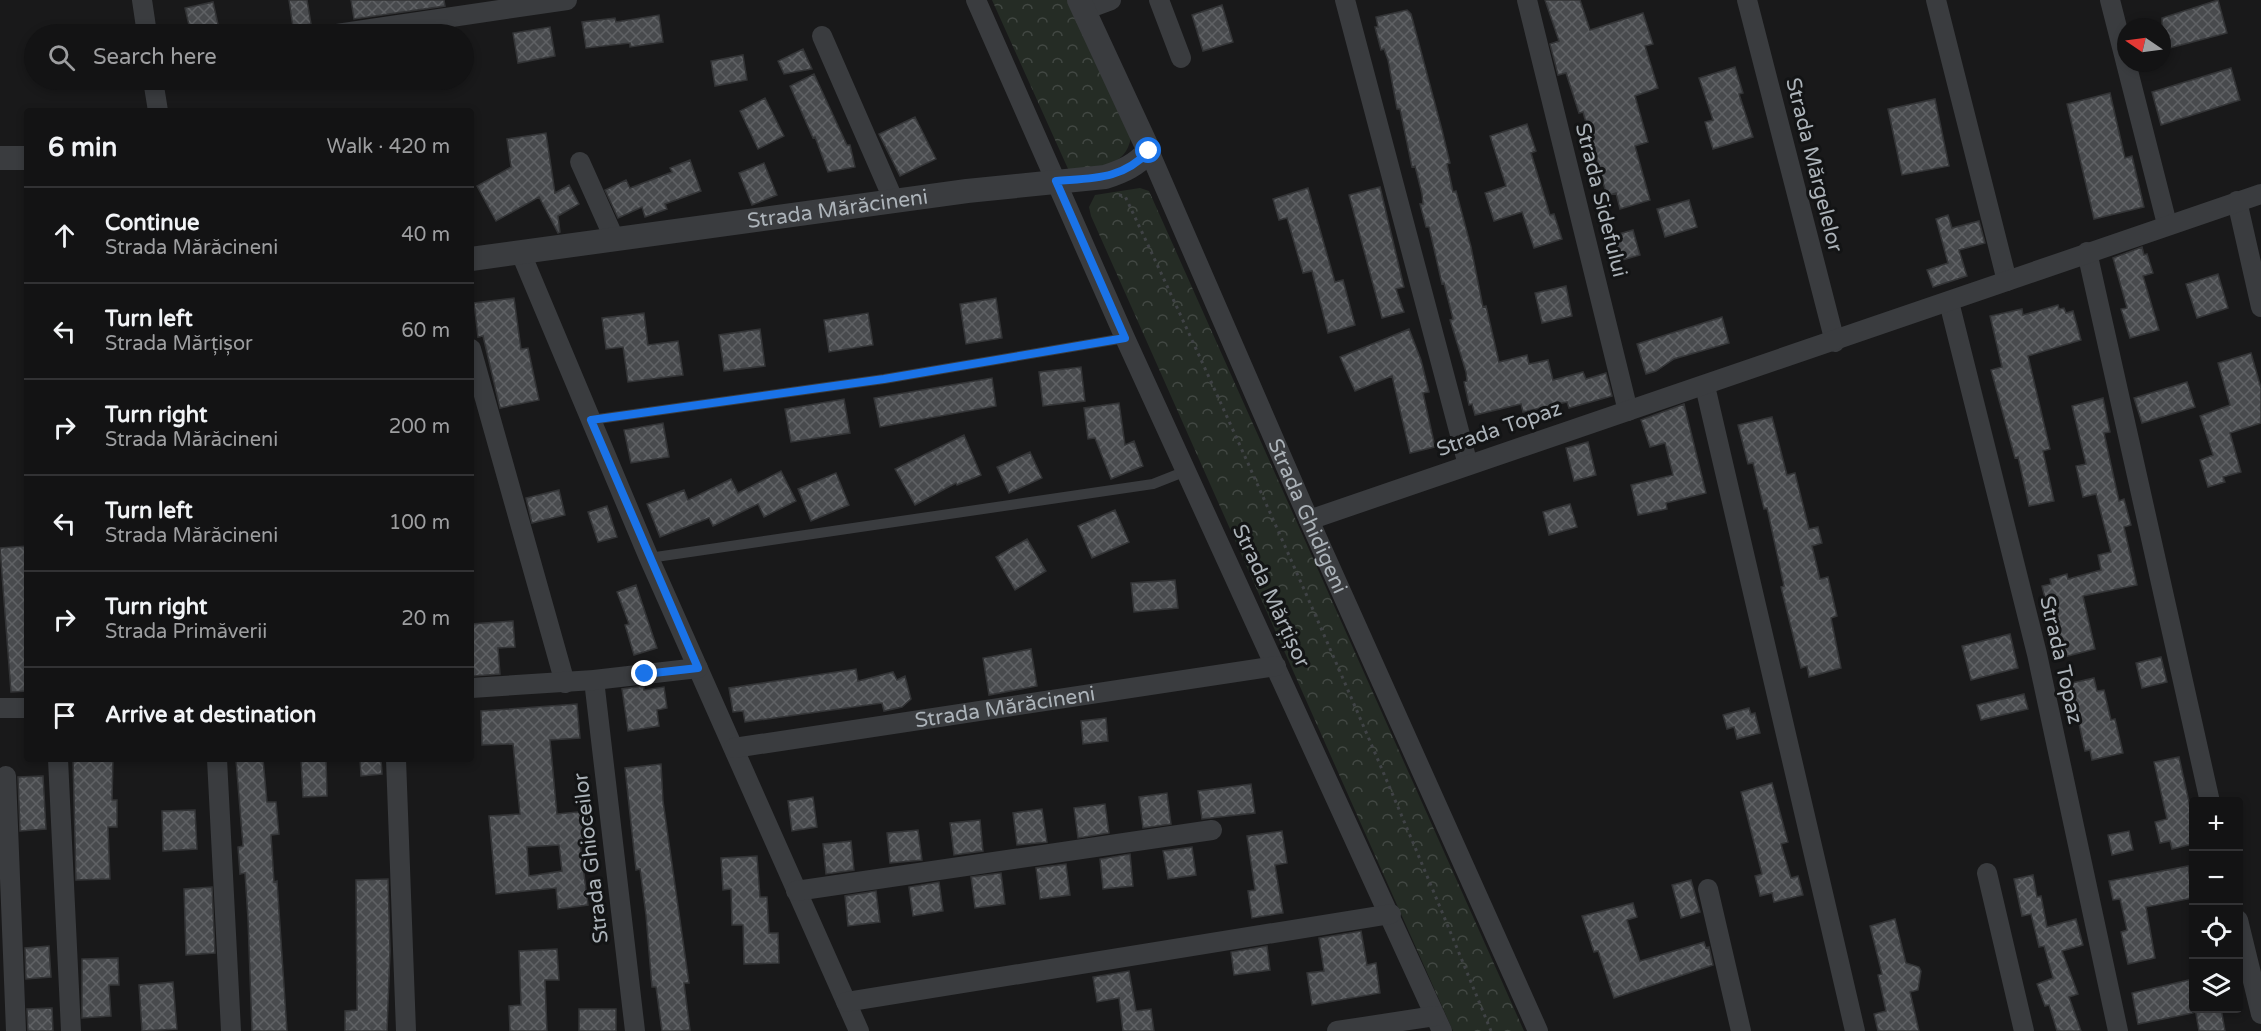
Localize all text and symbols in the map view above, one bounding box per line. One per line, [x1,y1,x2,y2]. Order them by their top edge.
north arrow [2117,18,2171,72]
search box [24,24,474,90]
icon: search [45,41,78,74]
text: Search here [93,44,217,70]
street label: Strada Mărgelelor [1780,75,1848,255]
street label: Strada Sidefului [1570,120,1632,280]
text: 6 min [48,132,117,163]
text: Walk · 420 m [327,135,450,159]
route start [1135,137,1161,163]
street label: Strada Mărăcineni [746,184,929,233]
text: Continue [105,210,200,236]
icon: ahead [48,219,81,252]
text: 40 m [401,223,450,247]
text: Strada Mărăcineni [105,236,278,260]
text: Turn left [105,306,193,332]
icon: left [48,315,81,348]
text: 60 m [401,319,450,343]
text: Strada Mărțișor [105,332,253,356]
street label: Strada Topaz [1433,396,1565,462]
text: Turn right [105,402,207,428]
icon: right [48,411,81,444]
text: 200 m [389,415,450,439]
text: Strada Mărăcineni [105,428,278,452]
street label: Strada Ghidigeni [1263,435,1353,597]
text: Turn left [105,498,193,524]
icon: left [48,507,81,540]
text: 100 m [389,511,450,535]
street label: Strada Mărțișor [1227,520,1315,672]
text: Strada Mărăcineni [105,524,278,548]
text: Turn right [105,594,207,620]
street label: Strada Topaz [2034,594,2088,726]
icon: right [48,603,81,636]
text: 20 m [401,607,450,631]
text: Strada Primăverii [105,620,267,644]
route end [631,660,657,686]
street label: Strada Mărăcineni [913,681,1097,733]
icon: arrive [48,699,81,732]
text: Arrive at destination [105,702,316,728]
street label: Strada Ghioceilor [568,771,614,945]
map controls [2189,797,2243,1013]
button: + [2189,797,2243,851]
button: − [2189,851,2243,905]
button: locate [2189,905,2243,959]
button: layers [2189,959,2243,1013]

